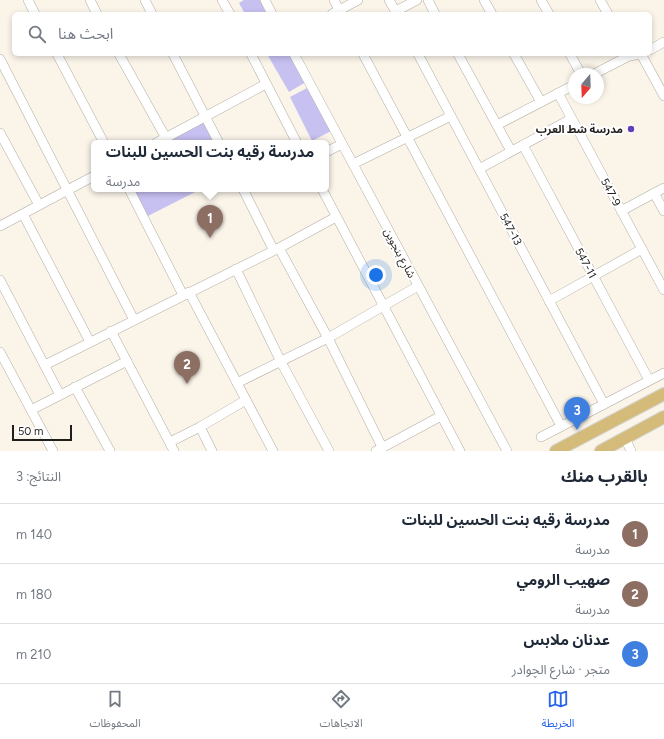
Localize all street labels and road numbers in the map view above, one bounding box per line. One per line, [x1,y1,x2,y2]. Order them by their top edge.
street label: 547-9 [598,176,623,208]
street label: 547-13 [497,211,524,247]
street label: شارع بنجوين [380,226,418,281]
street label: 547-11 [572,246,599,281]

